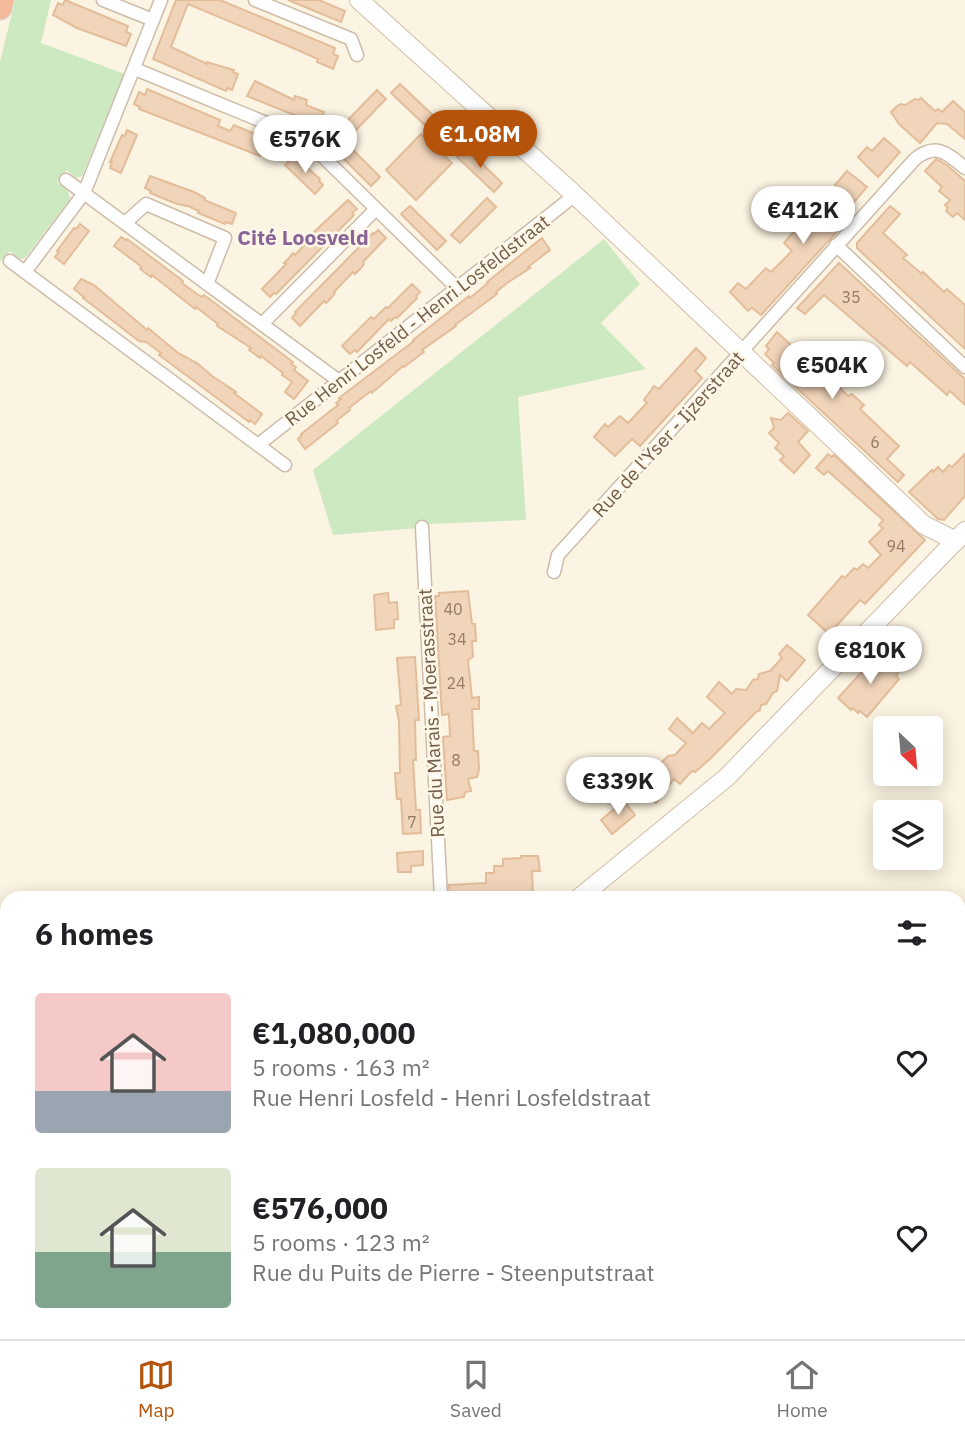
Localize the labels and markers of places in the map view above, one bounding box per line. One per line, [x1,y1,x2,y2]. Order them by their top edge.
pin: €1.08M [423,110,537,170]
pin: €576K [256,116,354,175]
pin: €412K [754,187,852,246]
pin: €504K [783,342,881,401]
pin: €810K [821,626,919,686]
pin: €339K [569,758,667,817]

